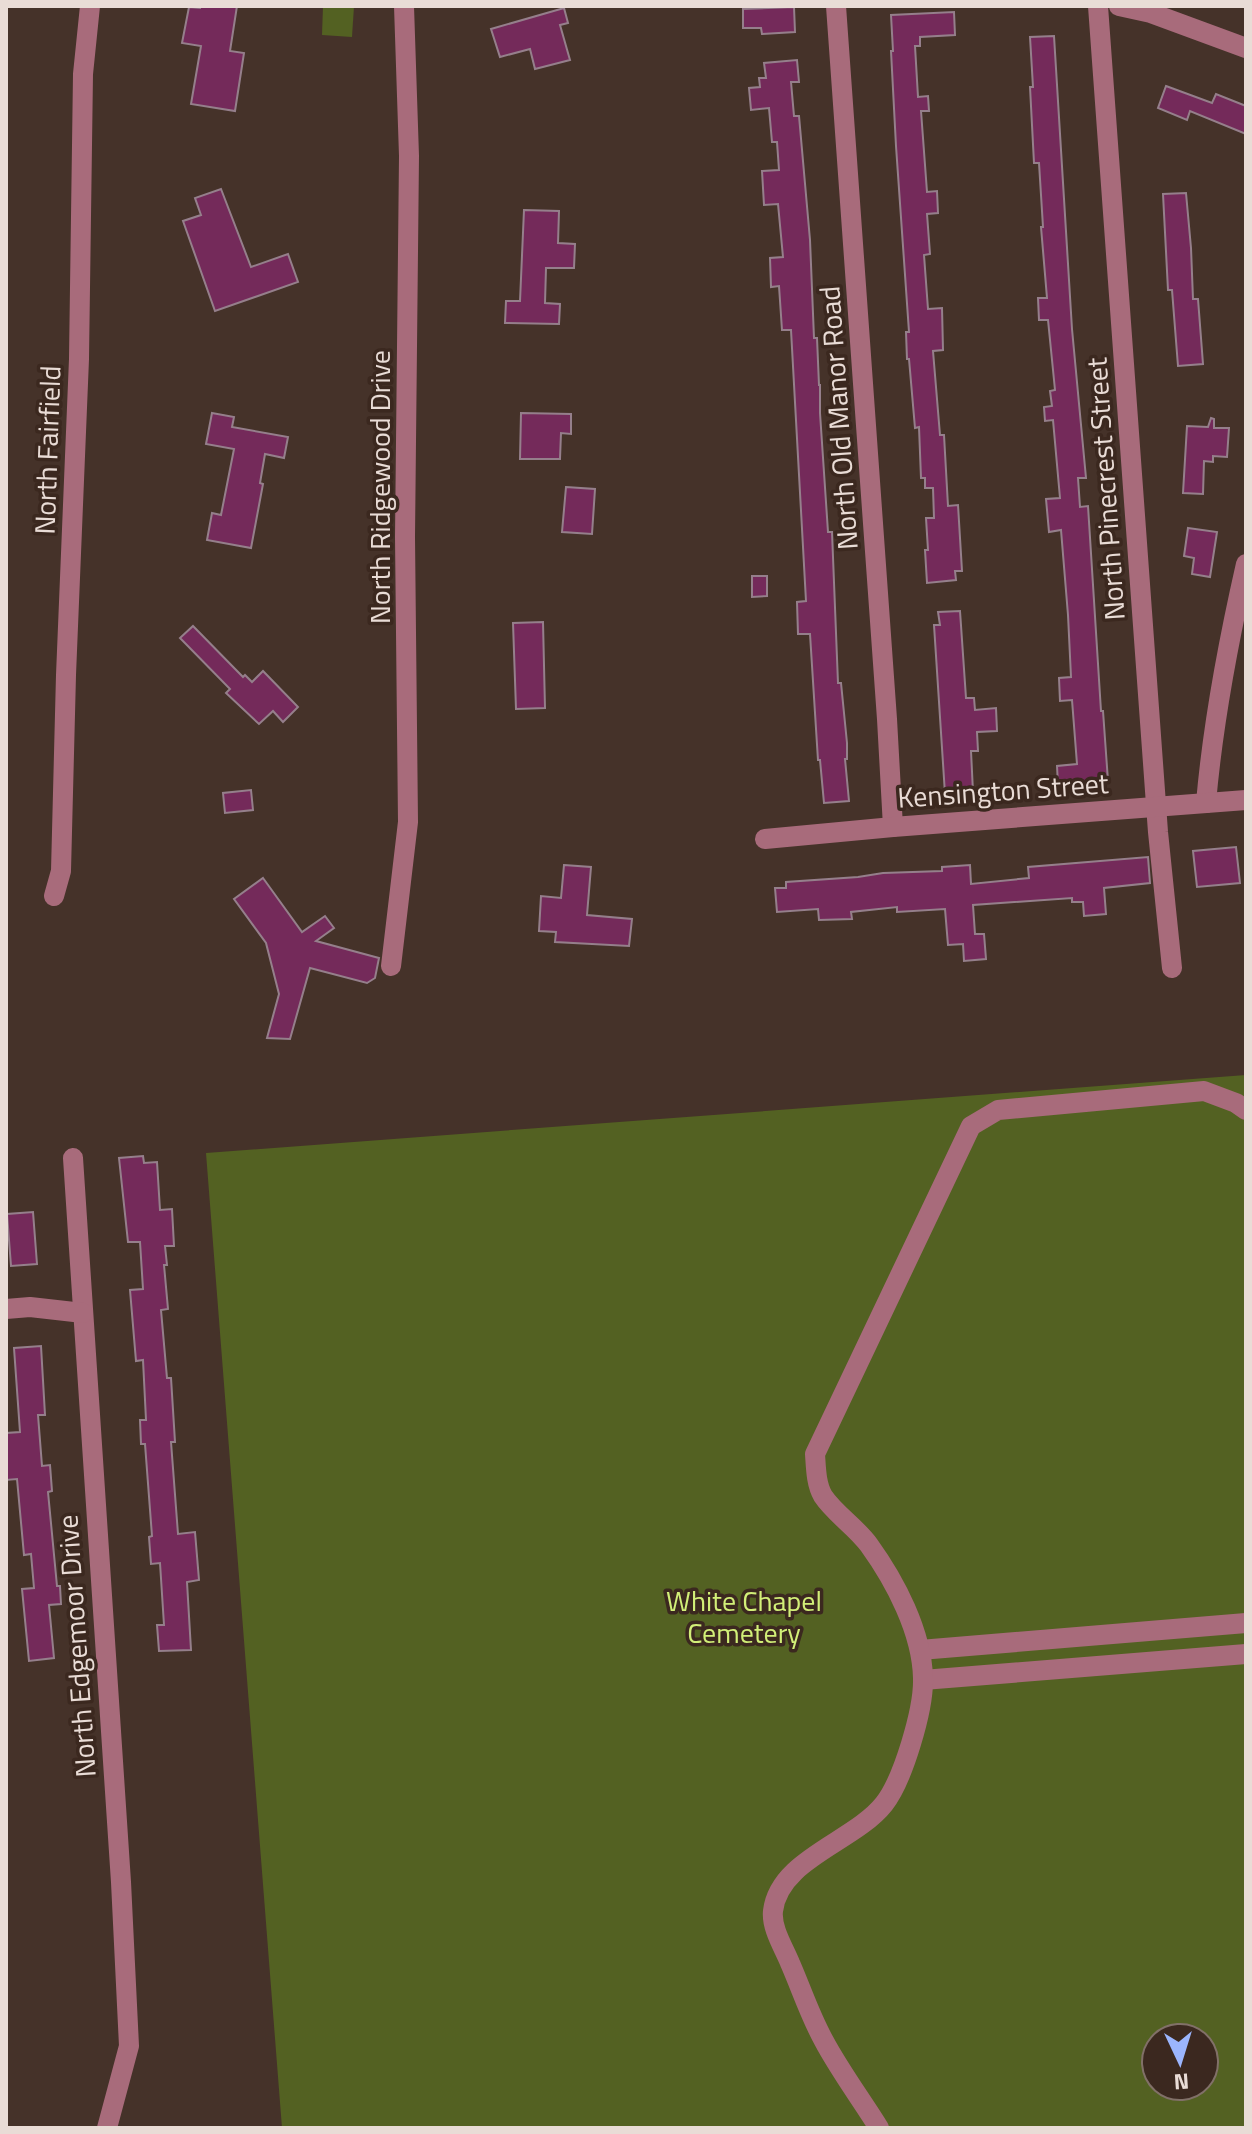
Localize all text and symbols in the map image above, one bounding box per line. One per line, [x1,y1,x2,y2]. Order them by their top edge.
street label: North Old Manor Road [807,285,869,551]
street label: North Ridgewood Drive [358,350,401,624]
street label: North Pinecrest Street [1074,356,1136,622]
street label: North Fairfield [23,365,71,535]
street label: Kensington Street [896,761,1110,819]
street label: North Edgemoor Drive [45,1513,107,1779]
park label: White Chapel Cemetery [666,1579,822,1654]
north arrow [1140,2022,1220,2102]
text: N [1173,2064,1190,2099]

